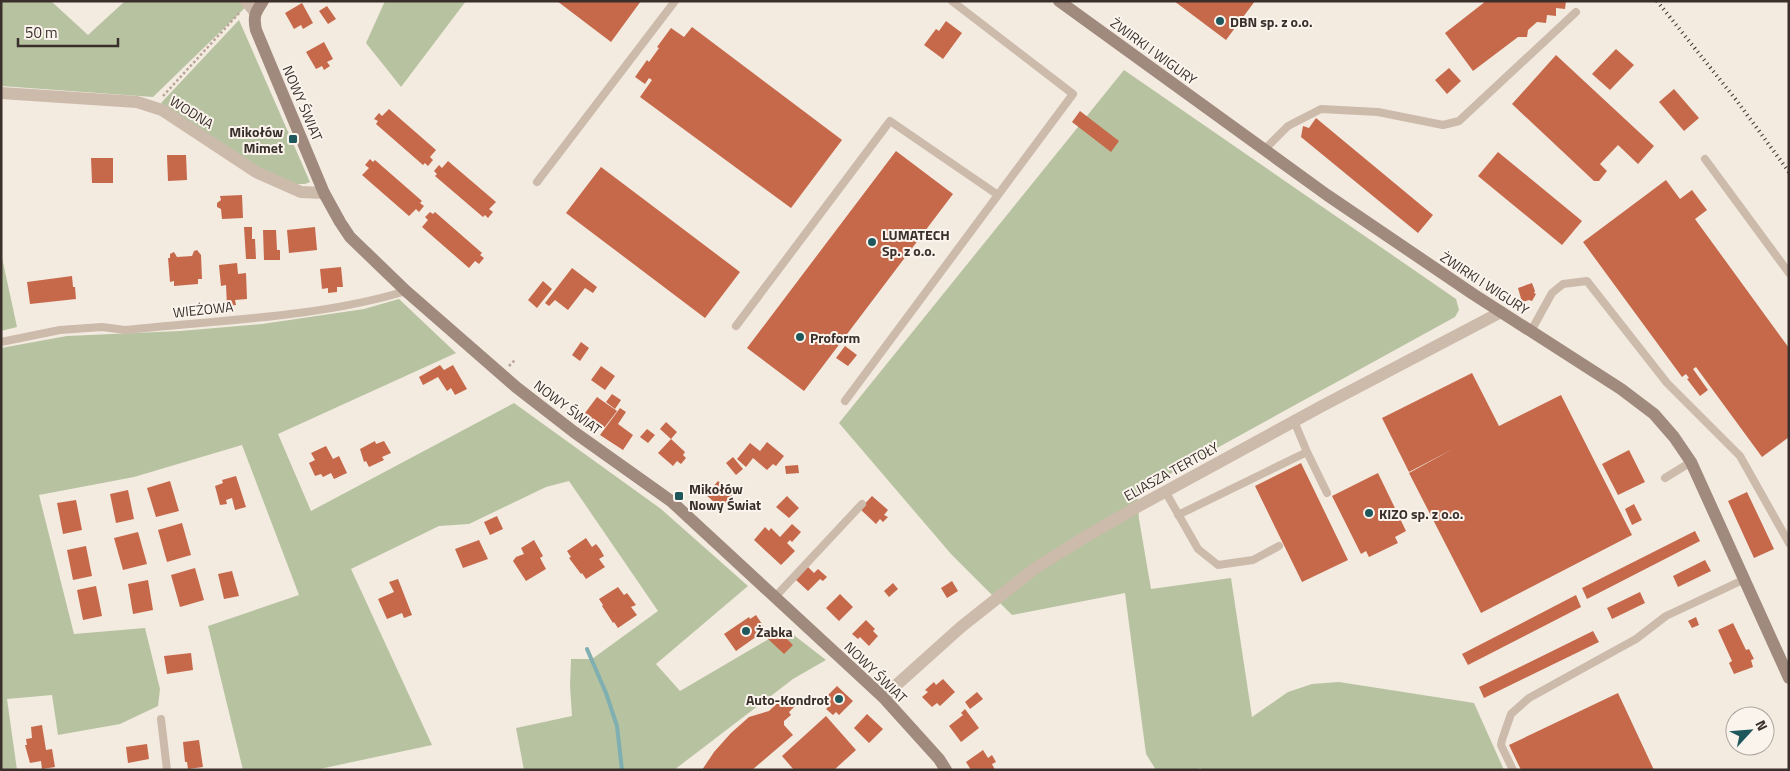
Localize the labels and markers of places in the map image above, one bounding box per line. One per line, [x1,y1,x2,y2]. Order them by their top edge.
place label: DBN sp. z o.o. [1230,11,1313,32]
marker: DBN sp. z o.o. [1214,15,1226,27]
place label: Mikołów Mimet [229,121,283,158]
marker: Mikołów Mimet [287,133,299,145]
place label: LUMATECH Sp. z o.o. [882,224,950,261]
marker: LUMATECH Sp. z o.o. [866,236,878,248]
place label: Proform [810,327,860,348]
marker: Proform [794,331,806,343]
place label: Mikołów Nowy Świat [689,478,761,515]
marker: Mikołów Nowy Świat [673,490,685,502]
place label: KIZO sp. z o.o. [1379,503,1463,524]
marker: KIZO sp. z o.o. [1363,507,1375,519]
place label: Żabka [756,621,793,642]
marker: Żabka [740,625,752,637]
place label: Auto-Kondrot [746,689,829,710]
marker: Auto-Kondrot [833,693,845,705]

